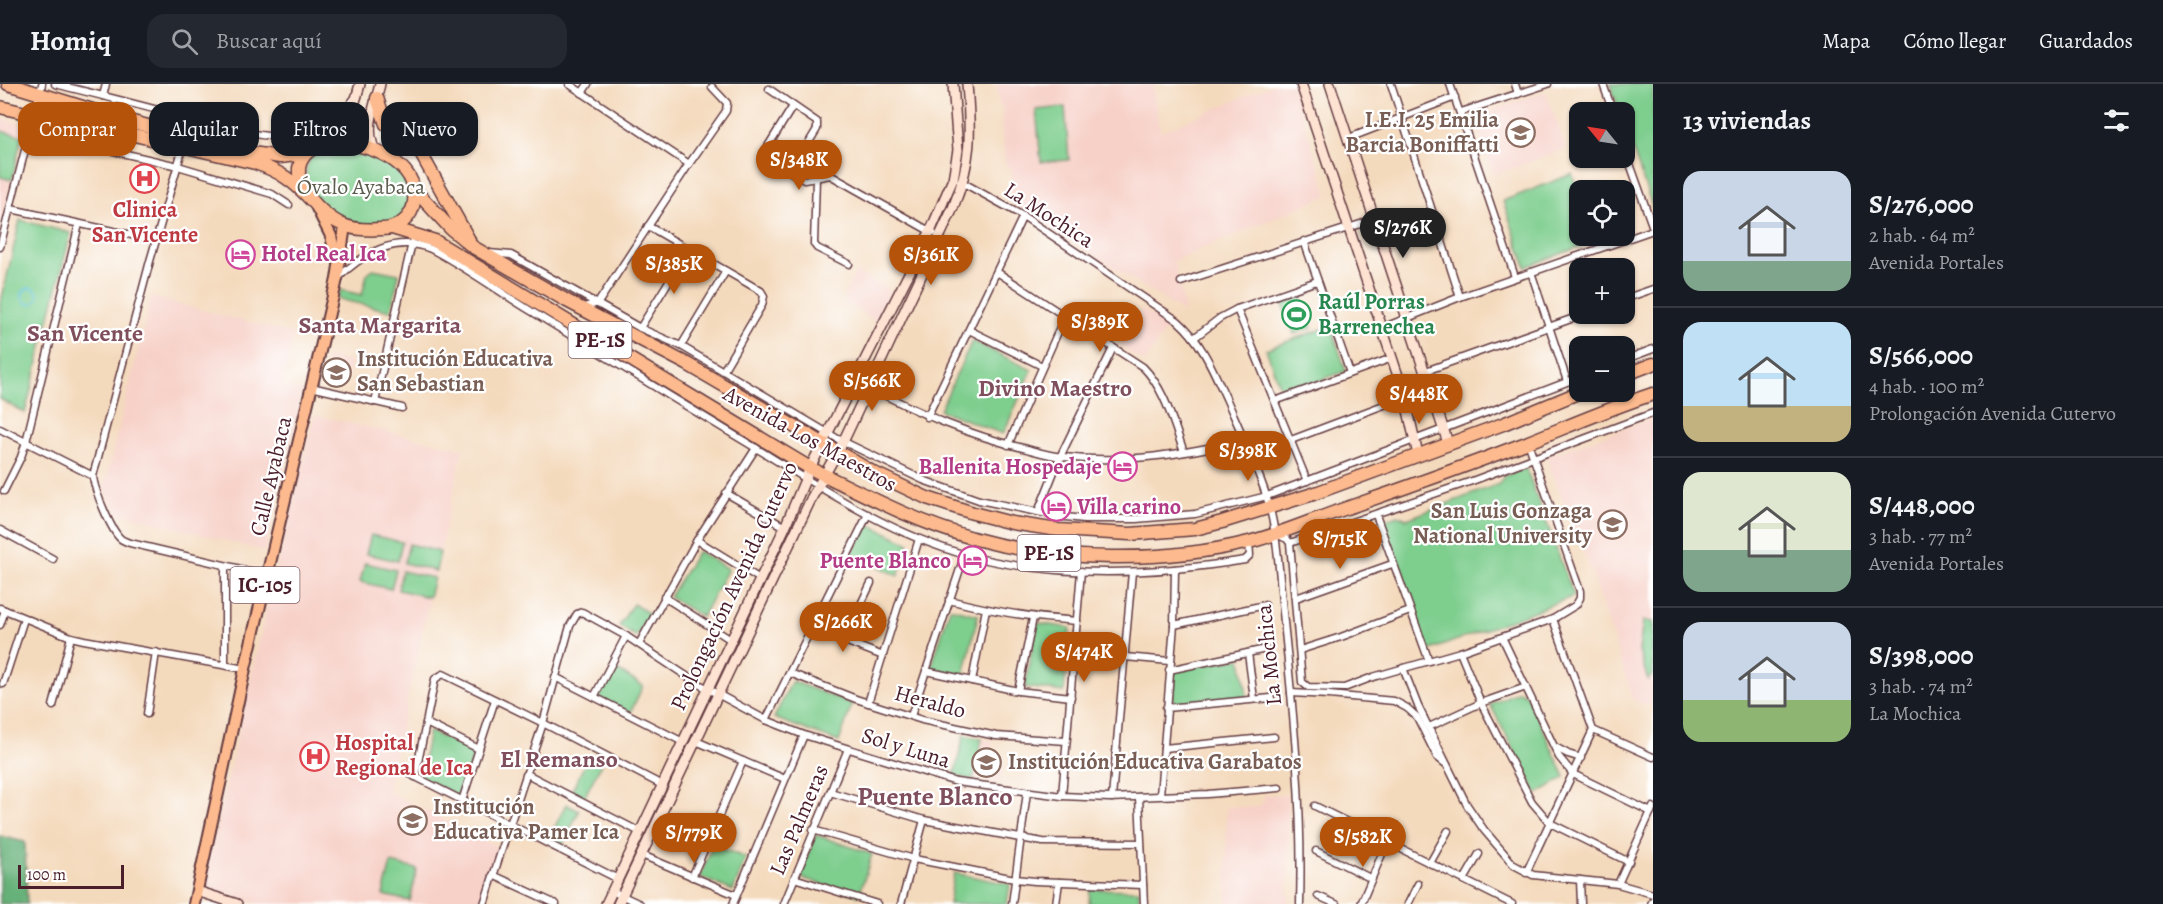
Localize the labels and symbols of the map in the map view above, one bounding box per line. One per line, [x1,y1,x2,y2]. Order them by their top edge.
north arrow [1569,102,1635,168]
place label: I.E.I. 25 Emilia Barcia Boniffatti [1345,105,1499,160]
school or university icon: I.E.I. 25 Emilia Barcia Boniffatti [1504,117,1536,149]
pin: S/348K [750,140,848,191]
hospital icon: Clinica San Vicente [129,162,161,194]
park label: Óvalo Ayabaca [297,172,426,202]
street label: La Mochica [998,175,1100,256]
place label: Clinica San Vicente [92,195,198,250]
pin: S/276K [1354,208,1452,259]
pin: S/361K [882,235,980,286]
hotel icon: Hotel Real Ica [224,238,256,270]
place label: Hotel Real Ica [261,239,387,269]
pin: S/385K [625,244,723,295]
place label: Raúl Porras Barrenechea [1318,287,1435,342]
sports icon: Raúl Porras Barrenechea [1281,299,1313,331]
pin: S/389K [1051,302,1149,353]
district label: Santa Margarita [299,309,462,341]
district label: San Vicente [27,317,143,349]
road number: PE-1S [568,322,632,358]
place label: Institución Educativa San Sebastian [357,344,554,399]
school or university icon: Institución Educativa San Sebastian [320,356,352,388]
pin: S/566K [823,361,921,412]
district label: Divino Maestro [978,372,1132,404]
pin: S/448K [1370,374,1468,425]
street label: Avenida Los Maestros [717,378,902,499]
street label: Calle Ayabaca [243,413,299,539]
pin: S/398K [1199,431,1297,482]
hotel icon: Ballenita Hospedaje [1107,451,1139,483]
place label: Ballenita Hospedaje [918,452,1102,482]
street label: Prolongación Avenida Cutervo [663,457,805,715]
hotel icon: Villa carino [1040,491,1072,523]
place label: Villa carino [1076,492,1181,522]
place label: San Luis Gonzaga National University [1413,496,1593,551]
school or university icon: San Luis Gonzaga National University [1597,508,1629,540]
pin: S/715K [1291,519,1389,570]
road number: PE-1S [1018,535,1080,571]
hotel icon: Puente Blanco [956,545,988,577]
place label: Puente Blanco [819,546,951,576]
road number: IC-105 [230,567,300,603]
pin: S/266K [794,602,892,653]
street label: La Mochica [1249,602,1289,707]
pin: S/474K [1035,632,1133,683]
street label: Heraldo [891,678,969,726]
street label: Sol y Luna [858,720,955,776]
place label: Hospital Regional de Ica [335,728,474,783]
hospital icon: Hospital Regional de Ica [298,740,330,772]
district label: El Remanso [500,743,618,775]
school or university icon: Institución Educativa Garabatos [971,746,1003,778]
place label: Institución Educativa Garabatos [1008,747,1302,777]
street label: Las Palmeras [762,760,836,880]
district label: Puente Blanco [857,779,1013,814]
place label: Institución Educativa Pamer Ica [433,792,620,847]
school or university icon: Institución Educativa Pamer Ica [396,804,428,836]
pin: S/779K [645,813,743,864]
pin: S/582K [1314,817,1412,868]
scale bar [18,862,124,890]

